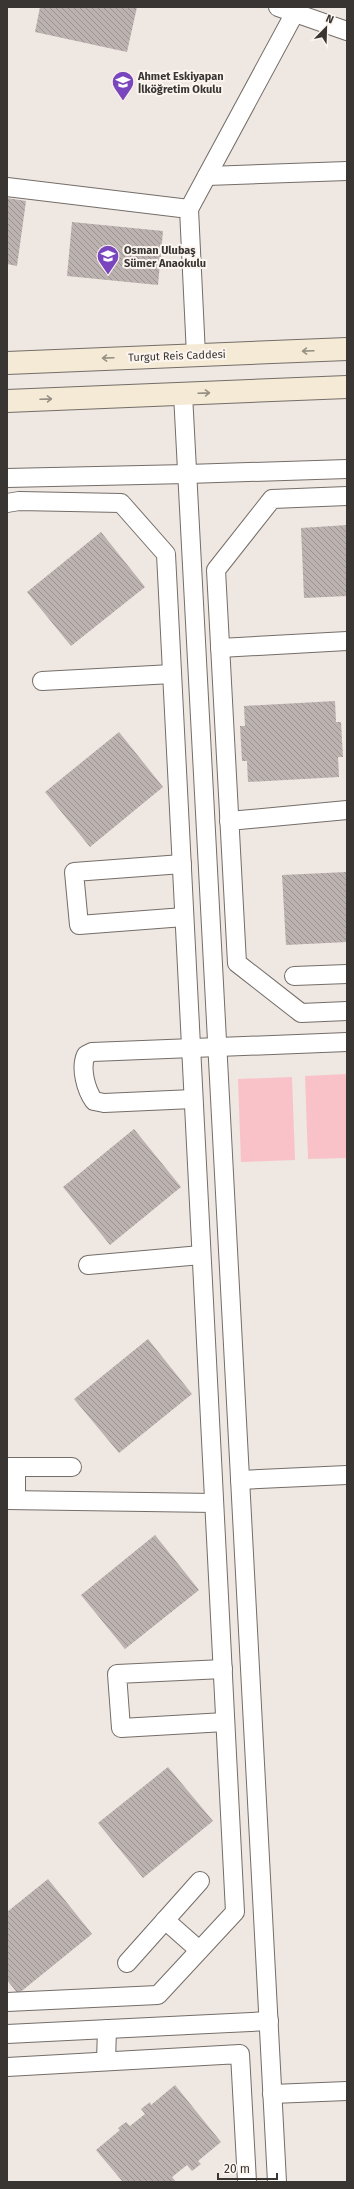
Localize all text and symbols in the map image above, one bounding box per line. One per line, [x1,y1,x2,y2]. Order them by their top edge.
north arrow [306,8,346,48]
text: N [324,12,336,27]
school or university icon: Ahmet Eskiyapan İlköğretim Okulu [110,69,136,102]
place label: Ahmet Eskiyapan İlköğretim Okulu [137,70,224,96]
school or university icon: Osman Ulubaş Sümer Anaokulu [95,243,121,276]
place label: Osman Ulubaş Sümer Anaokulu [124,244,206,270]
one-way arrow [302,347,315,355]
street label: Turgut Reis Caddesi [128,348,226,364]
one-way arrow [102,354,115,362]
one-way arrow [197,389,210,397]
one-way arrow [39,396,52,403]
scale bar [218,2155,277,2181]
text: 20 m [224,2162,250,2176]

